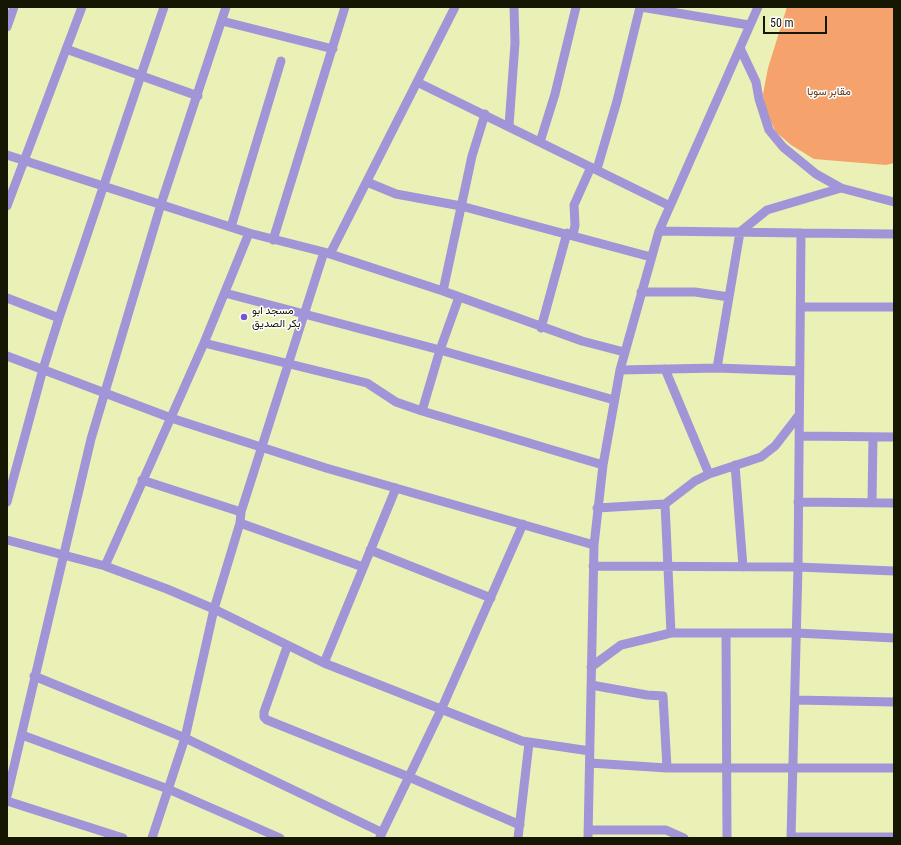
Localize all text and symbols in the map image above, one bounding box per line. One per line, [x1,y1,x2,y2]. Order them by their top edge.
scale bar [765,8,829,34]
text: 50 m [770,16,794,30]
park label: مقابر سوبا [807,85,851,99]
place label: مسجد ابو بكر الصديق [252,304,301,330]
marker: مسجد ابو بكر الصديق [239,312,249,322]

